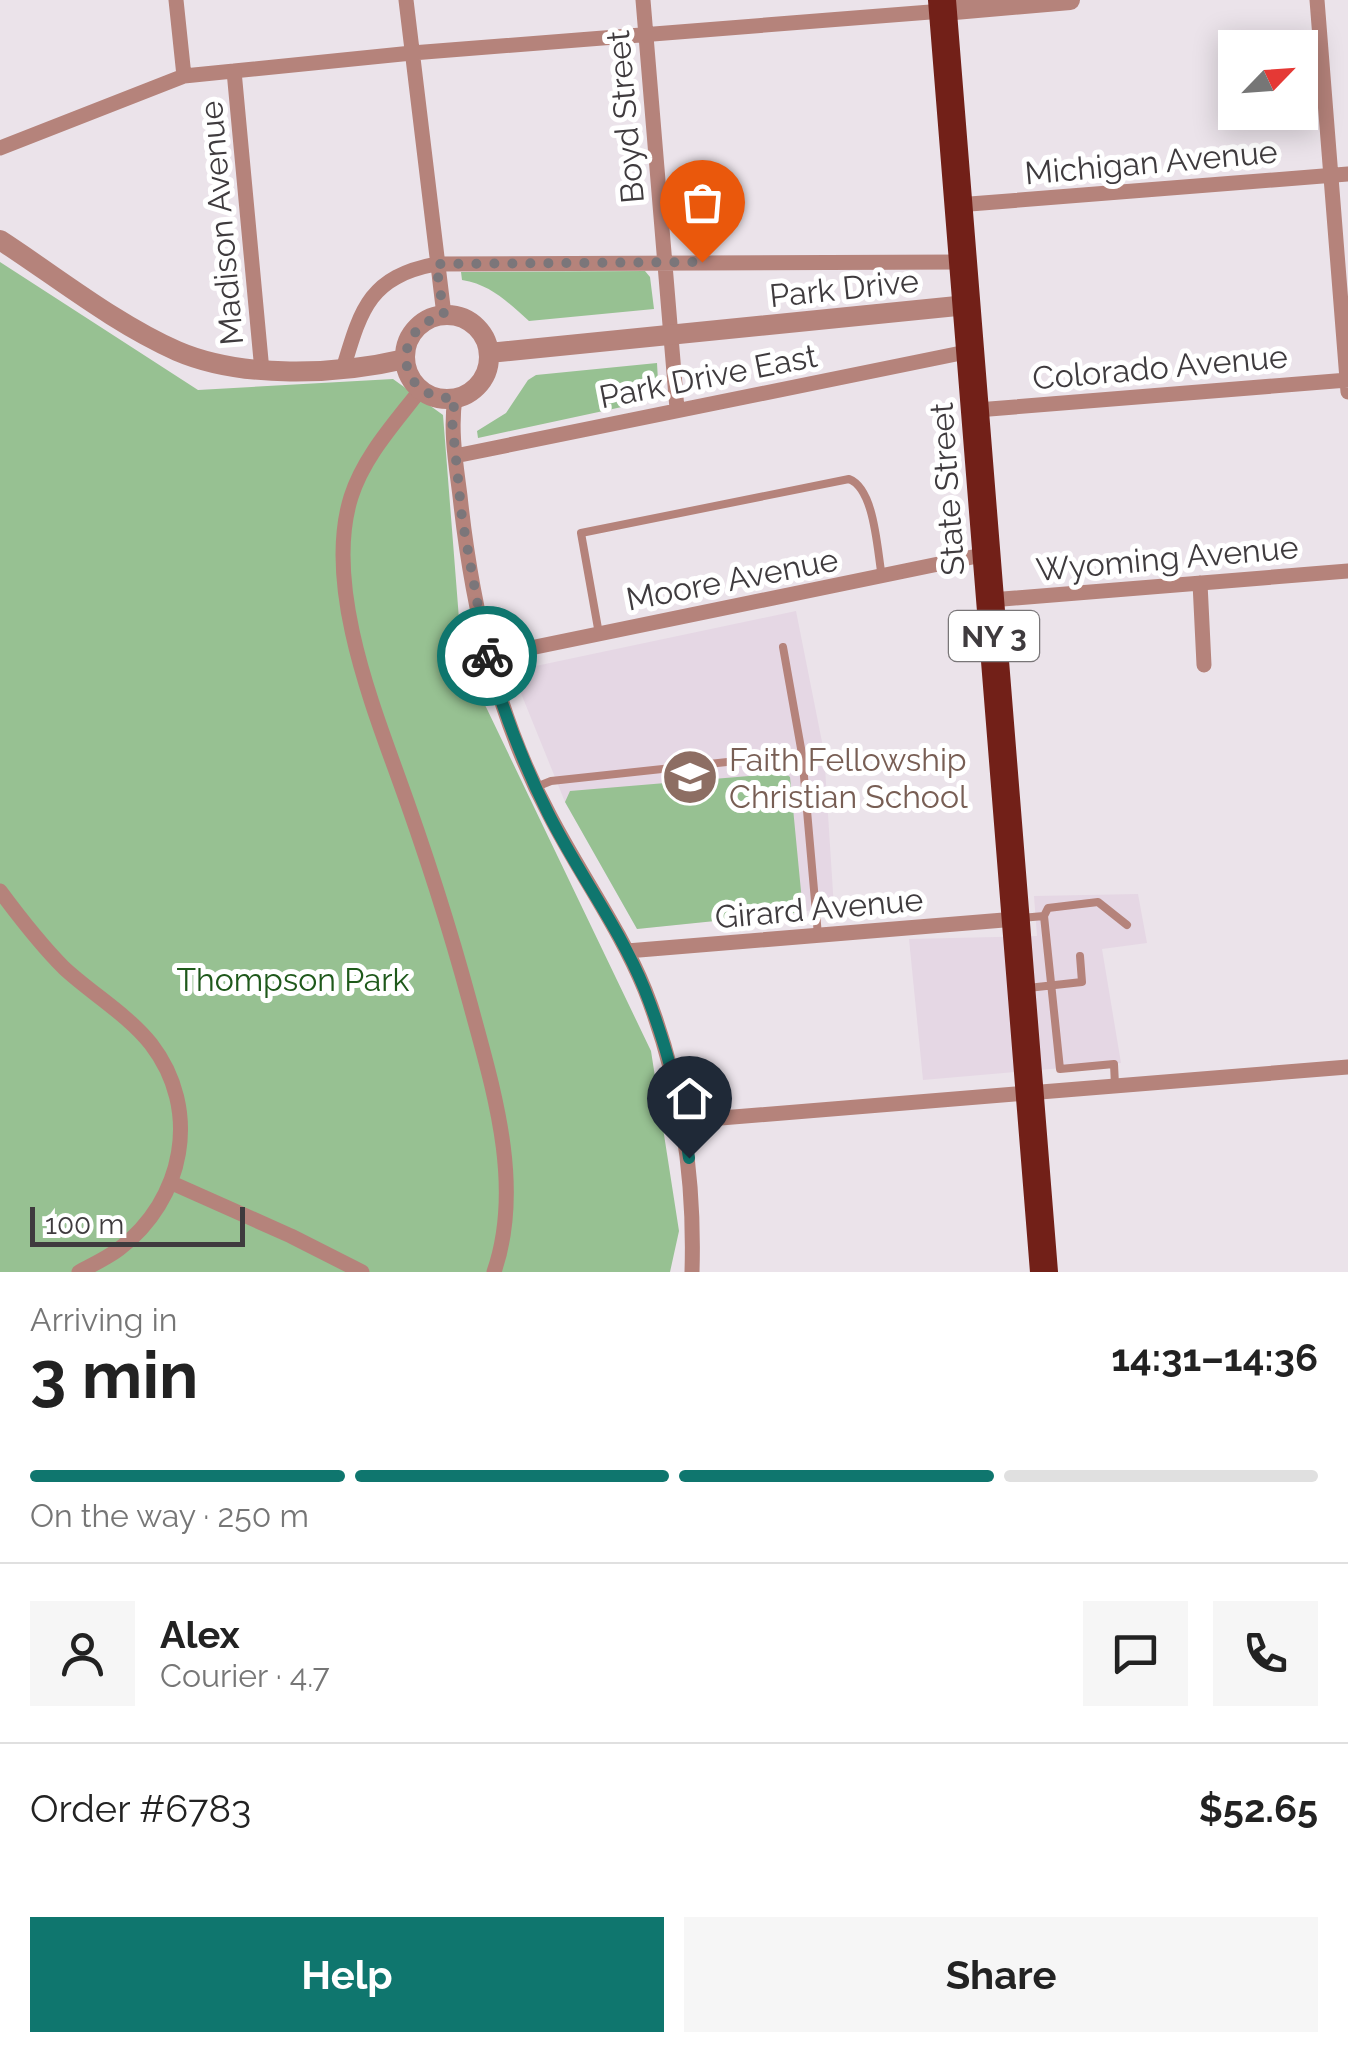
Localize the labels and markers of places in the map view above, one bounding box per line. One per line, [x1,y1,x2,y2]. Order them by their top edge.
pin [660,160,745,263]
place label: Faith Fellowship Christian School [729,741,968,815]
school or university icon: Faith Fellowship Christian School [660,747,720,807]
pin [647,1056,732,1159]

